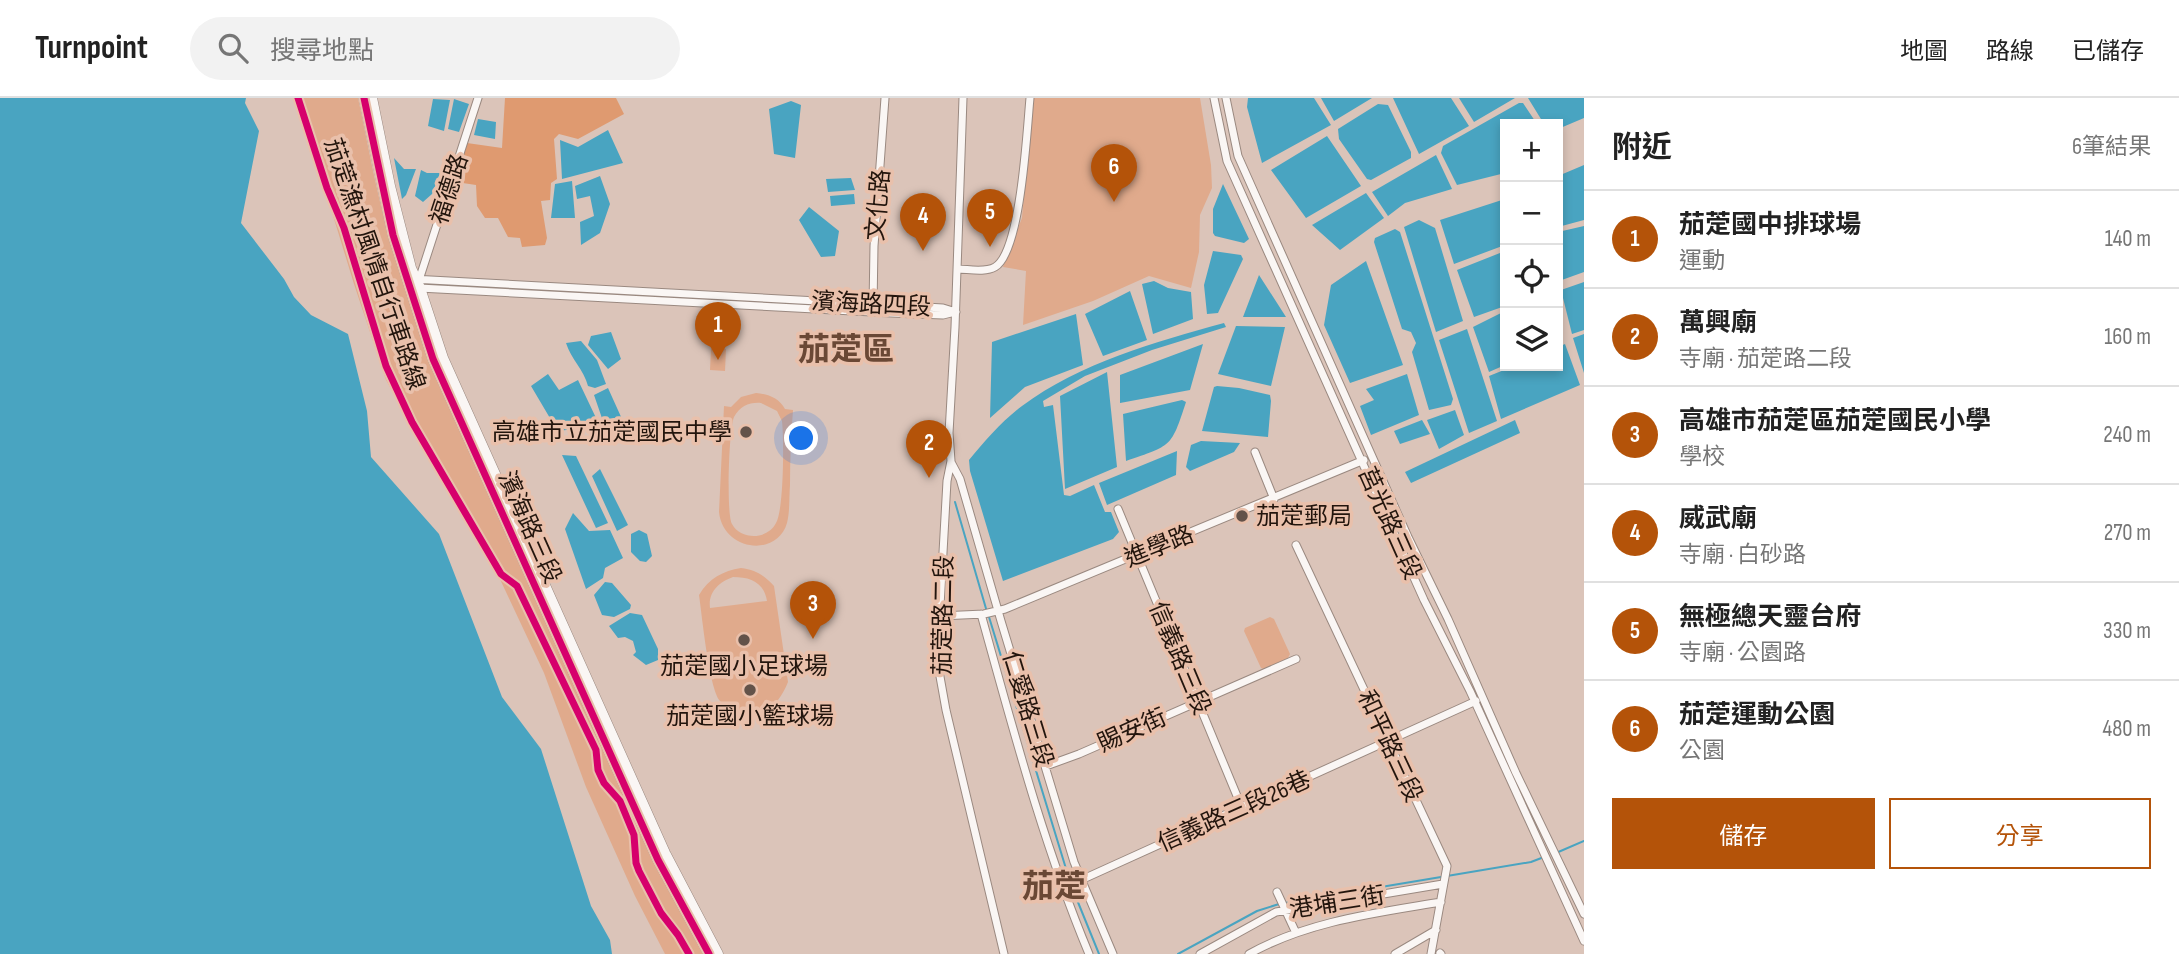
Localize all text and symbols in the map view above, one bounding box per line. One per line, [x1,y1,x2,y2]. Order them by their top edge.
search box [190,17,680,80]
text: Turnpoint [35,28,148,68]
icon: search [214,29,252,67]
text: 搜尋地點 [270,36,374,67]
text: 地圖 [1900,37,1948,66]
text: 路線 [1986,37,2034,66]
text: 已儲存 [2072,37,2144,66]
map controls [1500,119,1563,371]
button: + [1500,119,1563,182]
text: 附近 [1612,130,1672,166]
text: 6筆結果 [2072,133,2151,161]
street label: 茄萣漁村風情自行車路線 [318,135,431,394]
pin: 6 [1091,144,1137,202]
street label: 福德路 [425,150,474,228]
street label: 文化路 [861,168,896,242]
button: − [1500,182,1563,245]
pin: 5 [967,189,1013,247]
pin: 4 [900,193,946,251]
text: 茄萣國中排球場 [1679,210,1861,241]
text: 1 [1630,225,1640,253]
text: 140 m [2105,225,2151,253]
button: locate [1500,245,1563,308]
text: 運動 [1679,247,1725,275]
street label: 濱海路四段 [810,287,932,322]
pin: 1 [695,302,741,360]
button: layers [1500,308,1563,371]
text: 萬興廟 [1679,308,1757,339]
text: 2 [1630,323,1640,351]
text: 160 m [2104,323,2151,351]
district label: 茄萣區 [798,331,894,370]
text: 寺廟 · 茄萣路二段 [1679,345,1852,373]
text: 高雄市茄萣區茄萣國民小學 [1679,406,1991,437]
place label: 高雄市立茄萣國民中學 [492,418,732,447]
pin: 2 [906,420,952,478]
your location [784,421,818,455]
text: 3 [1630,421,1640,449]
text: 240 m [2103,421,2151,449]
marker: 高雄市立茄萣國民中學 [738,424,754,440]
text: 學校 [1679,443,1725,471]
street label: 莒光路三段 [1352,462,1427,584]
street label: 濱海路三段 [492,466,567,588]
place label: 茄萣郵局 [1256,502,1352,531]
text: 威武廟 [1679,504,1757,535]
marker: 茄萣郵局 [1234,508,1250,524]
text: 4 [1630,519,1640,547]
text: 270 m [2104,519,2151,547]
street label: 進學路 [1120,520,1198,573]
text: 寺廟 · 白砂路 [1679,541,1806,569]
street label: 茄萣路二段 [928,555,959,675]
pin: 3 [790,581,836,639]
street label: 信義路三段 [1143,597,1216,719]
text: 無極總天靈台府 [1679,602,1861,633]
text: 5 [1630,617,1640,645]
text: 330 m [2103,617,2151,645]
marker: 茄萣國小足球場 [736,632,752,648]
text: 寺廟 · 公園路 [1679,639,1806,667]
street label: 仁愛路三段 [996,648,1059,771]
place label: 茄萣國小足球場 [660,652,828,681]
marker: 茄萣國小籃球場 [742,682,758,698]
street label: 和平路三段 [1351,686,1428,807]
text: 茄萣運動公園 [1679,700,1835,731]
place label: 茄萣國小籃球場 [666,702,834,731]
street label: 賜安街 [1093,703,1171,758]
text: 6 [1630,715,1640,743]
text: 480 m [2103,715,2151,743]
text: 公園 [1679,737,1725,765]
street label: 信義路三段26巷 [1153,765,1315,858]
button: 儲存 [1612,798,1875,869]
button: 分享 [1889,798,2151,869]
district label: 茄萣 [1022,868,1086,907]
street label: 港埔三街 [1287,881,1387,924]

